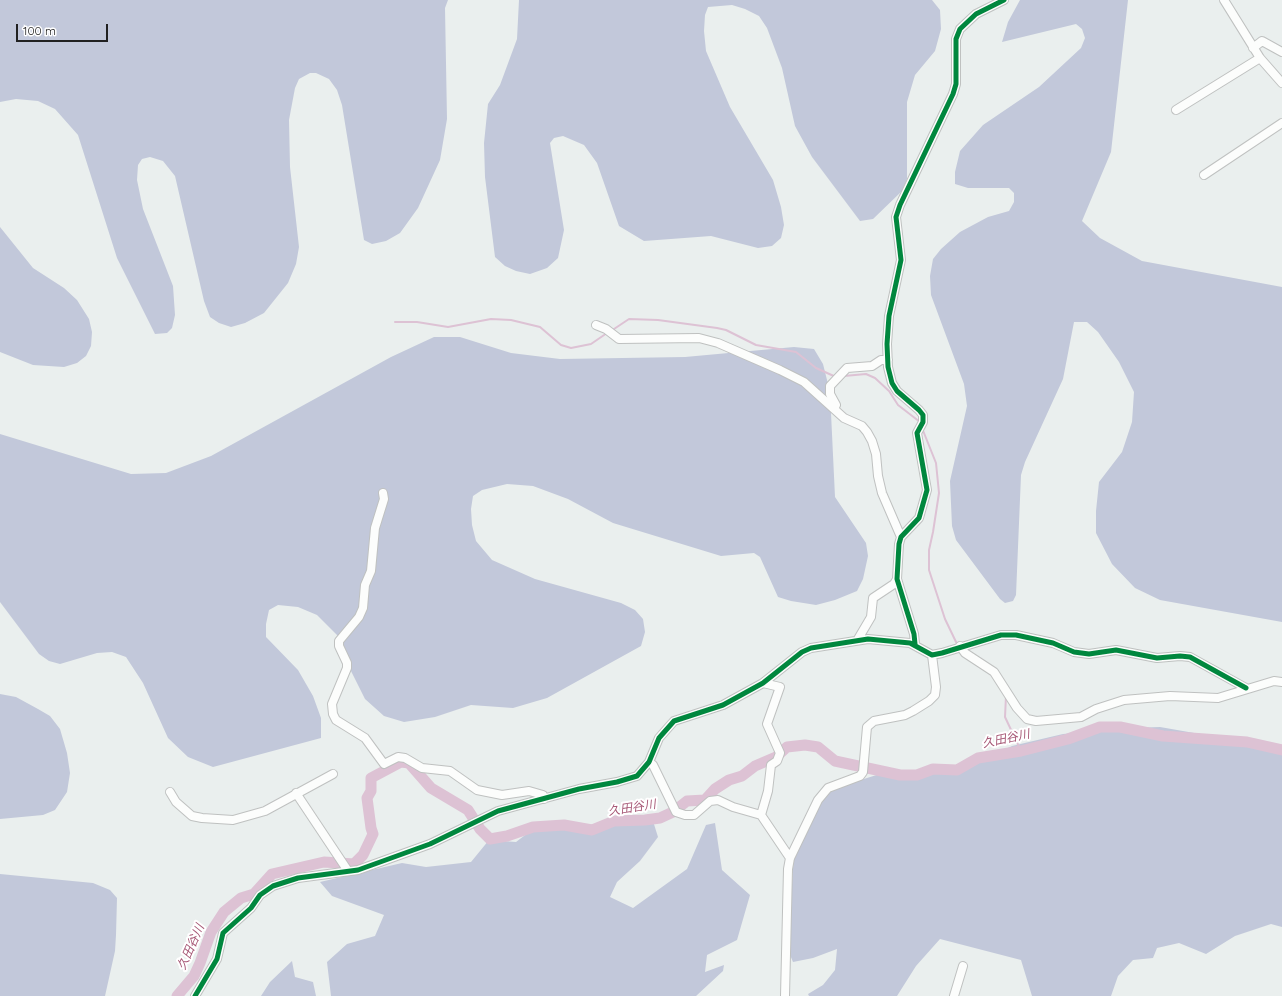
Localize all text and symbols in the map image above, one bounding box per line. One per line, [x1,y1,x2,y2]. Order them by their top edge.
scale bar [18,16,110,42]
text: 100 m [23,23,56,38]
water label: 久田谷川 [981,727,1031,751]
water label: 久田谷川 [607,797,657,819]
water label: 久田谷川 [175,922,207,972]

